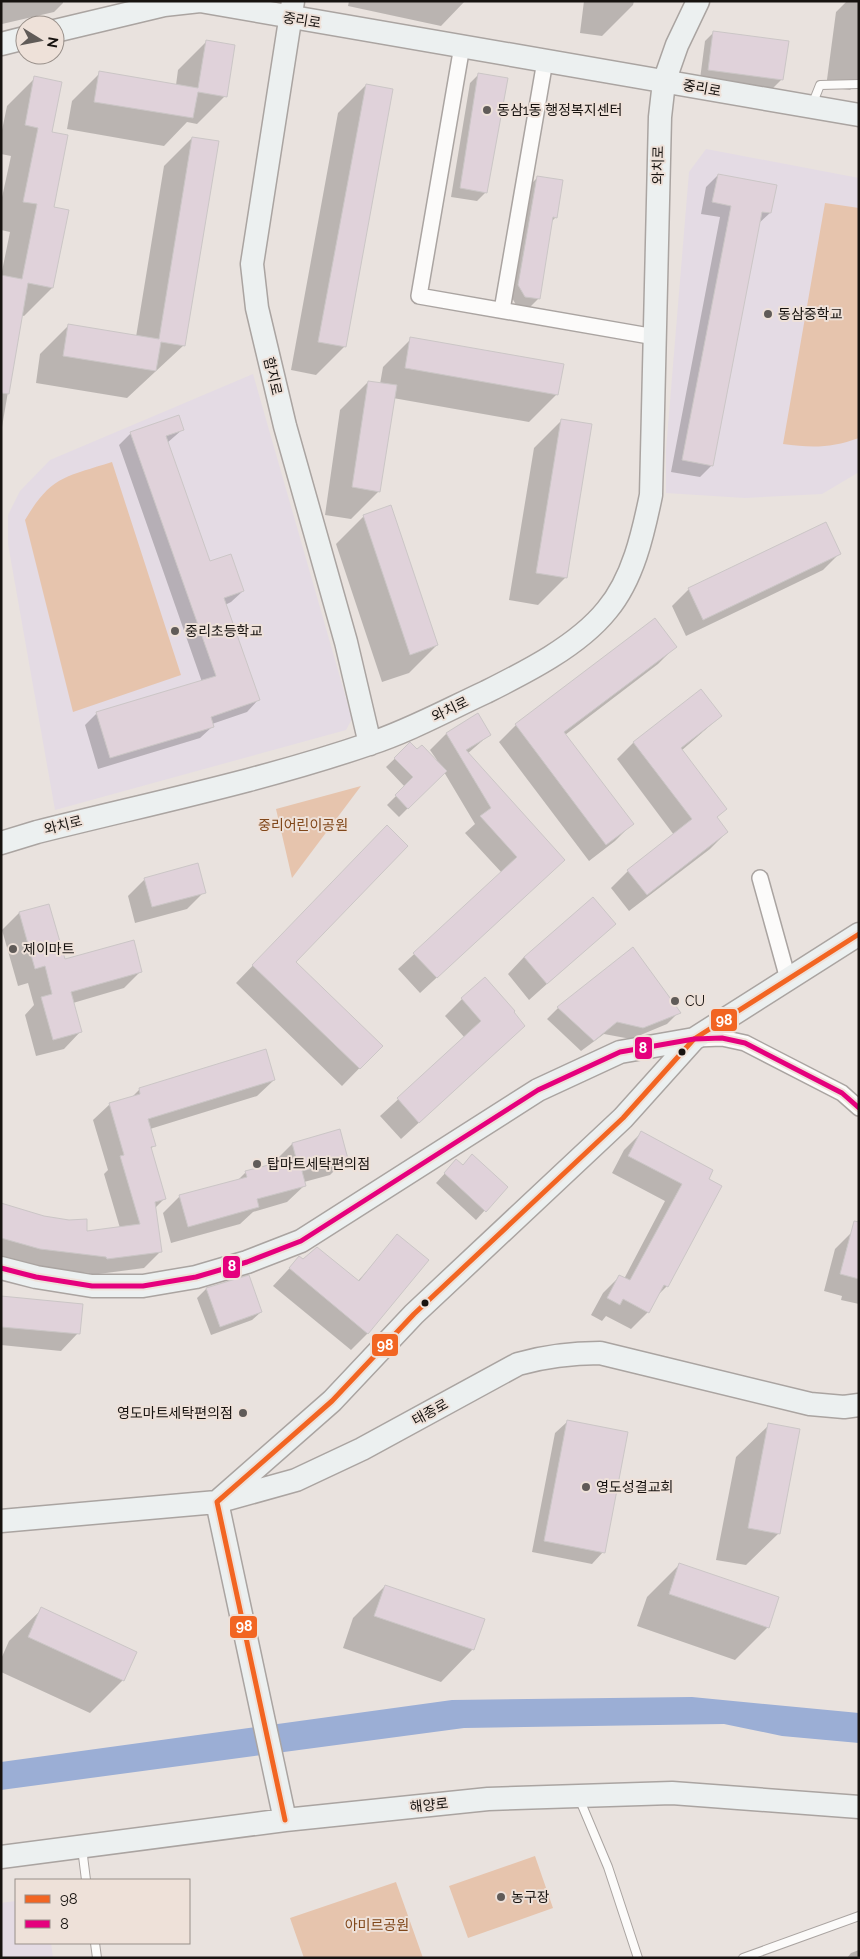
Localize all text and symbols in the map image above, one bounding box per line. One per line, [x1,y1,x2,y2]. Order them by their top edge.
street label: 중리로 [282,9,322,31]
north arrow [15,15,65,65]
text: N [44,36,62,49]
street label: 중리로 [682,77,723,99]
place label: 동삼1동 행정복지센터 [497,102,622,118]
marker: 동삼1동 행정복지센터 [481,104,493,116]
street label: 와치로 [650,145,666,184]
place label: 동삼중학교 [778,306,843,322]
marker: 동삼중학교 [762,308,774,320]
street label: 함지로 [261,355,285,397]
place label: 중리초등학교 [185,623,262,639]
marker: 중리초등학교 [169,625,181,637]
street label: 와치로 [429,693,471,725]
street label: 와치로 [42,813,84,837]
park label: 중리어린이공원 [258,817,348,833]
place label: 제이마트 [23,941,75,957]
marker: 제이마트 [7,943,19,955]
place label: CU [685,993,705,1009]
marker: CU [669,995,681,1007]
line badge: 98 [710,1008,738,1032]
text: 98 [716,1012,732,1028]
line badge: 8 [634,1036,653,1060]
text: 8 [639,1040,647,1056]
unlabelled marker [677,1047,687,1057]
place label: 탑마트세탁편의점 [267,1156,370,1172]
marker: 탑마트세탁편의점 [251,1158,263,1170]
line badge: 8 [222,1255,241,1279]
text: 8 [228,1258,236,1274]
unlabelled marker [420,1298,430,1308]
line badge: 98 [371,1333,399,1357]
text: 98 [377,1337,393,1353]
street label: 태종로 [409,1396,451,1428]
place label: 영도마트세탁편의점 [117,1405,233,1421]
marker: 영도마트세탁편의점 [237,1407,249,1419]
place label: 영도성결교회 [596,1479,673,1495]
marker: 영도성결교회 [580,1481,592,1493]
line badge: 98 [229,1615,258,1639]
text: 98 [236,1618,252,1634]
street label: 해양로 [409,1795,449,1815]
legend [15,1879,190,1944]
place label: 농구장 [511,1889,550,1905]
text: 98 [60,1890,78,1908]
marker: 농구장 [495,1891,507,1903]
text: 8 [60,1915,69,1933]
park label: 아미르공원 [345,1917,409,1933]

